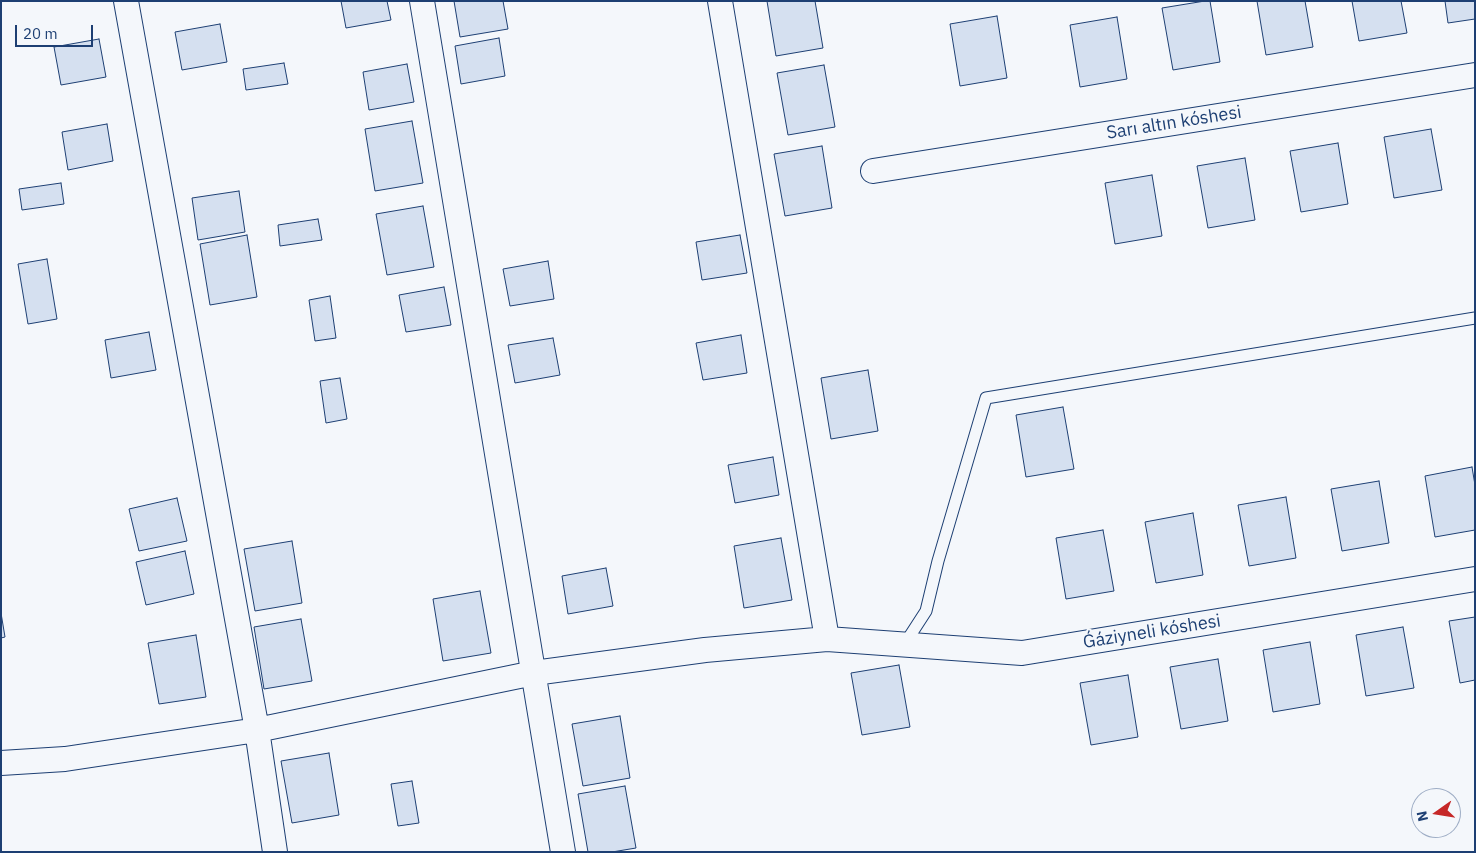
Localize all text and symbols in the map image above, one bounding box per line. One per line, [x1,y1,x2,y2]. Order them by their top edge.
scale bar [18,15,95,47]
text: 20 m [23,24,58,43]
street label: Sarı altın kóshesi [1105,102,1243,144]
street label: Ǵáziyneli kóshesi [1082,610,1222,654]
north arrow [1411,788,1461,838]
text: N [1412,809,1432,823]

